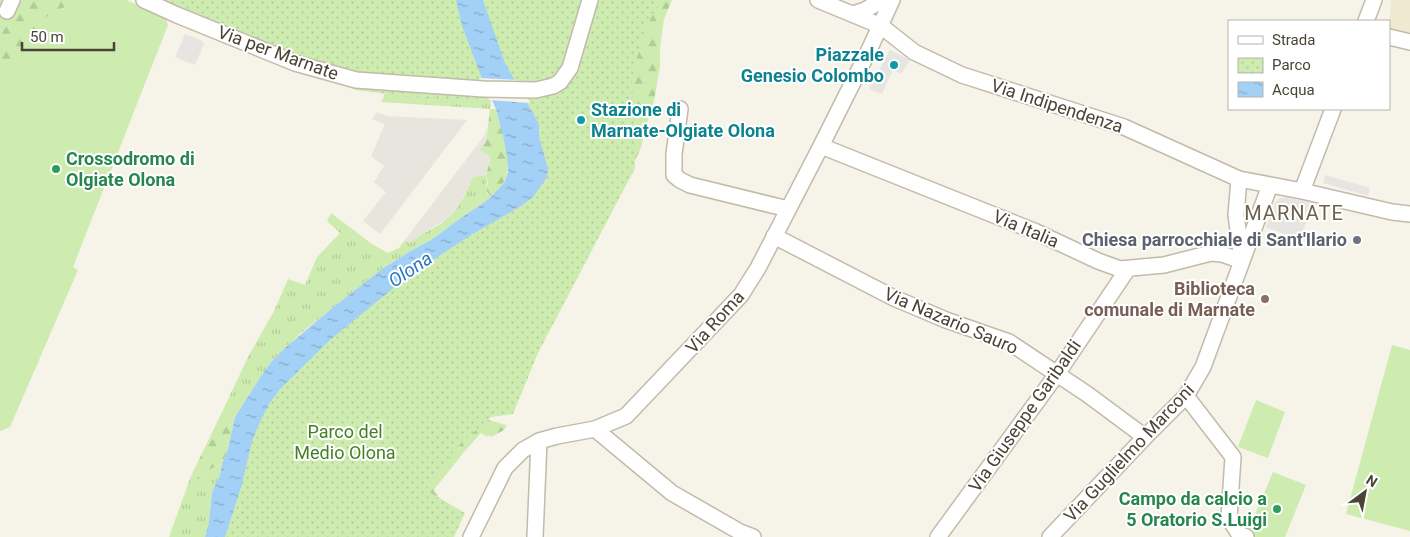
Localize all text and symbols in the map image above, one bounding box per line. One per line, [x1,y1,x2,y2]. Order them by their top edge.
scale bar [22,20,115,52]
legend [1228,20,1390,110]
street label: Via per Marnate [215,21,341,84]
text: 50 m [30,28,64,46]
text: Strada [1272,31,1315,49]
place label: Piazzale Genesio Colombo [741,44,884,86]
text: Parco [1272,56,1311,74]
marker: Piazzale Genesio Colombo [888,59,900,71]
street label: Via Indipendenza [989,74,1126,137]
text: Acqua [1272,81,1315,99]
place label: Stazione di Marnate-Olgiate Olona [591,99,775,141]
marker: Stazione di Marnate-Olgiate Olona [575,114,587,126]
place label: Crossodromo di Olgiate Olona [66,148,195,190]
marker: Crossodromo di Olgiate Olona [50,163,62,175]
district label: MARNATE [1244,201,1344,225]
street label: Via Italia [990,205,1062,252]
place label: Chiesa parrocchiale di Sant'Ilario [1082,229,1347,250]
marker: Chiesa parrocchiale di Sant'Ilario [1351,234,1363,246]
water label: Olona [384,246,437,292]
place label: Biblioteca comunale di Marnate [1084,278,1255,320]
street label: Via Nazario Sauro [881,283,1021,358]
street label: Via Roma [681,286,748,357]
marker: Biblioteca comunale di Marnate [1259,293,1271,305]
street label: Via Giuseppe Garibaldi [964,336,1085,496]
street label: Via Guglielmo Marconi [1059,379,1198,526]
park label: Parco del Medio Olona [294,421,396,463]
north arrow [1340,467,1390,517]
text: N [1363,472,1380,490]
place label: Campo da calcio a 5 Oratorio S.Luigi [1119,488,1267,530]
marker: Campo da calcio a 5 Oratorio S.Luigi [1271,503,1283,515]

